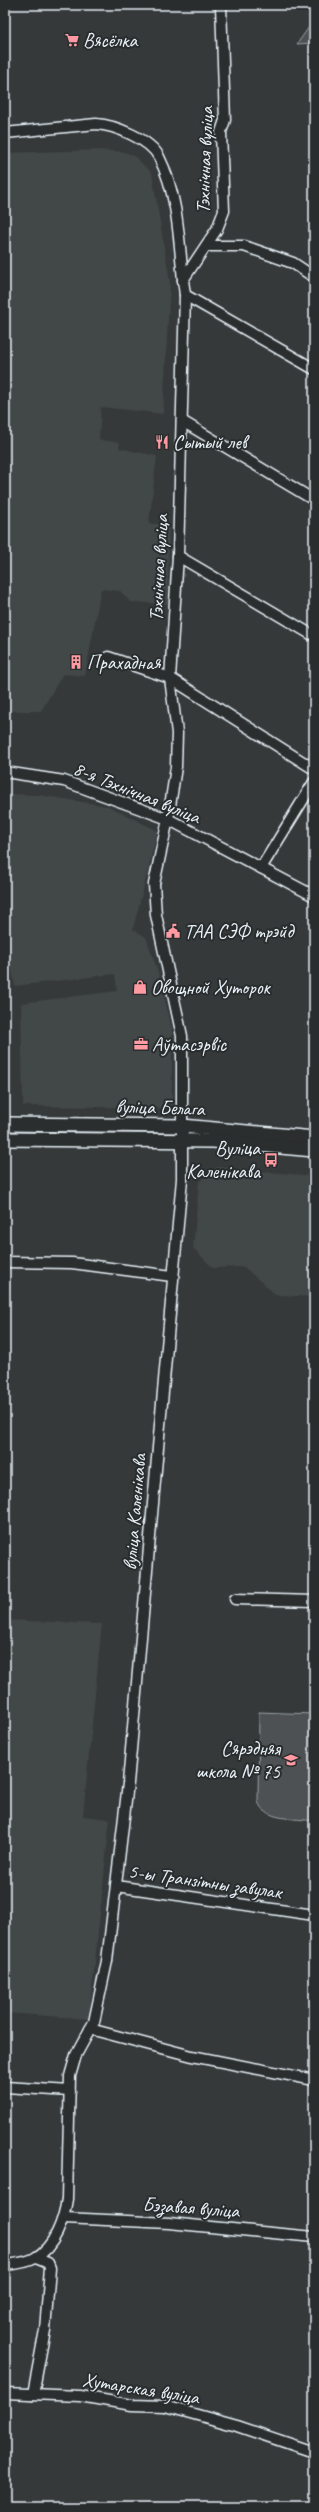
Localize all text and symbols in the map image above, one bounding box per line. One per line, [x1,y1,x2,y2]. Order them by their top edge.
place label: Вясёлка [83,28,138,53]
supermarket icon: Вясёлка [64,32,80,48]
street label: Тэхнічная вуліца [190,105,219,214]
place label: Сытый лев [173,430,250,455]
restaurant icon: Сытый лев [154,434,170,450]
street label: Тэхнічная вуліца [143,513,174,622]
place label: Прахадная [87,650,161,675]
building icon: Прахадная [68,654,84,670]
street label: 8-я Тэхнічная вуліца [70,756,205,830]
place label: ТАА СЭФ трэйд [184,919,295,944]
public building icon: ТАА СЭФ трэйд [165,923,181,939]
place label: Овощной Хуторок [151,975,272,1000]
shop icon: Овощной Хуторок [132,979,148,995]
place label: Аўтасэрвіс [152,1032,227,1057]
office icon: Аўтасэрвіс [133,1036,149,1052]
street label: вуліца Белага [115,1093,206,1122]
place label: Вуліца Каленікава [186,1136,262,1184]
bus stop icon: Вуліца Каленікава [263,1152,279,1168]
street label: вуліца Каленікава [117,1451,152,1571]
place label: Сярэдняя школа № 75 [196,1736,282,1784]
school or university icon: Сярэдняя школа № 75 [283,1752,299,1768]
street label: 5-ы Транзітны завулак [127,1858,285,1906]
street label: Бэзавая вуліца [142,2192,241,2224]
street label: Хутарская вуліца [81,2367,202,2410]

